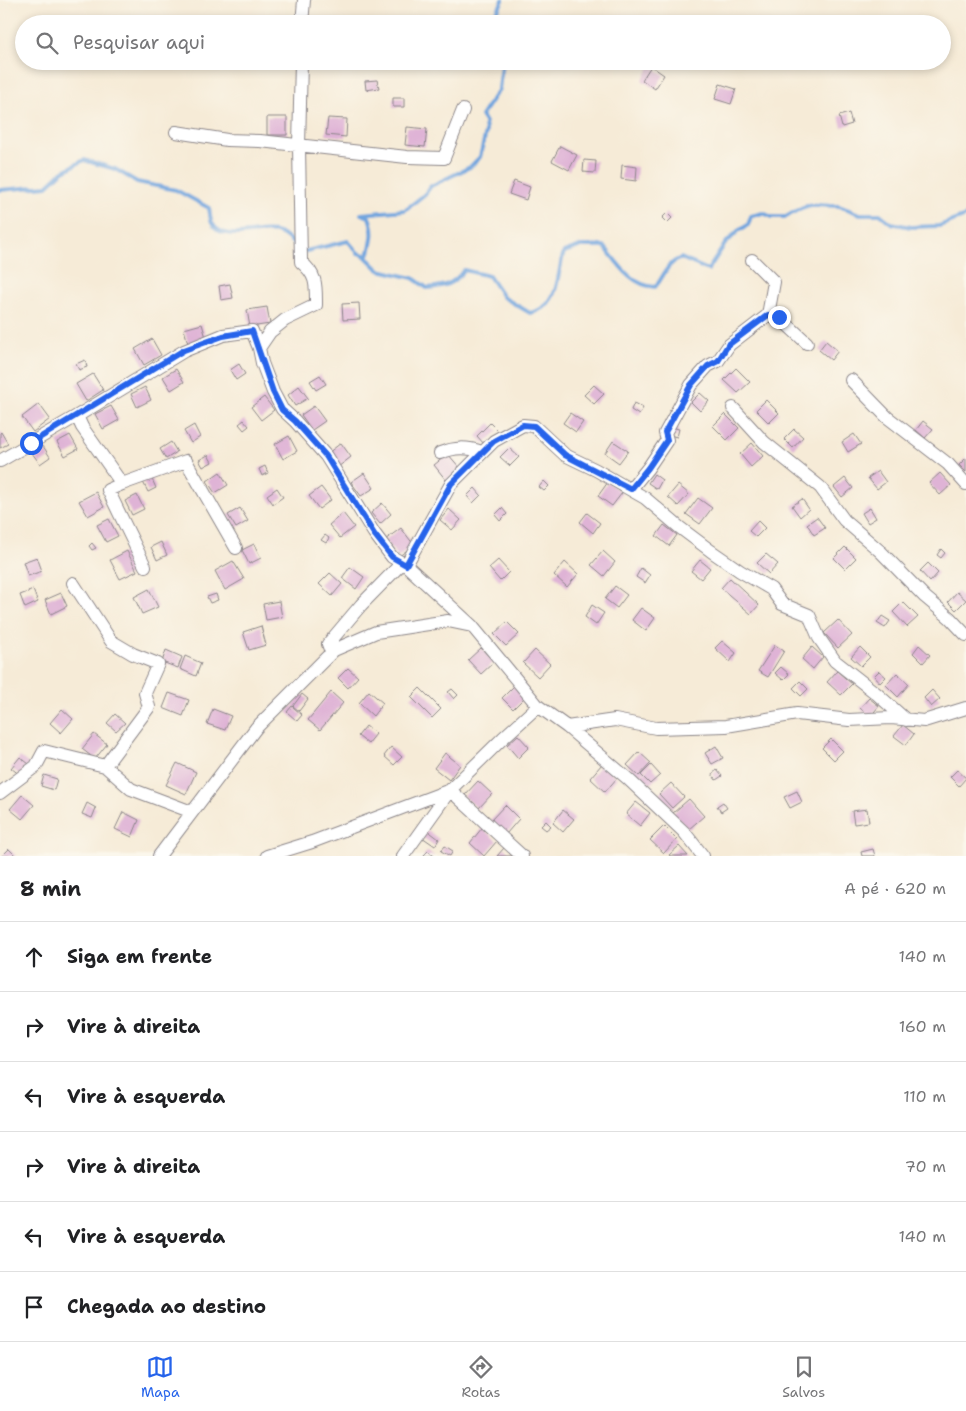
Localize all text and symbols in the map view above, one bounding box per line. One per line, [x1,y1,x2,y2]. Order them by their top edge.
search box [15,15,951,70]
icon: search [33,29,61,57]
text: Pesquisar aqui [73,30,205,55]
route end [768,306,791,329]
route start [20,432,43,455]
text: 8 min [20,875,81,903]
text: A pé · 620 m [844,878,946,899]
icon: ahead [20,943,48,971]
text: Siga em frente [67,944,212,969]
text: 140 m [899,946,946,967]
icon: right [20,1013,48,1041]
text: Vire à direita [67,1014,200,1039]
text: 160 m [899,1016,946,1037]
icon: left [20,1083,48,1111]
text: Vire à esquerda [67,1084,225,1109]
text: 110 m [903,1086,946,1107]
icon: right [20,1153,48,1181]
text: Vire à direita [67,1154,200,1179]
text: 70 m [905,1156,946,1177]
icon: left [20,1223,48,1251]
text: Vire à esquerda [67,1224,225,1249]
text: 140 m [899,1226,946,1247]
icon: arrive [20,1293,48,1321]
text: Chegada ao destino [67,1294,266,1319]
tab: Mapa [141,1353,180,1401]
tab: Rotas [461,1353,500,1401]
tab: Salvos [782,1353,825,1401]

